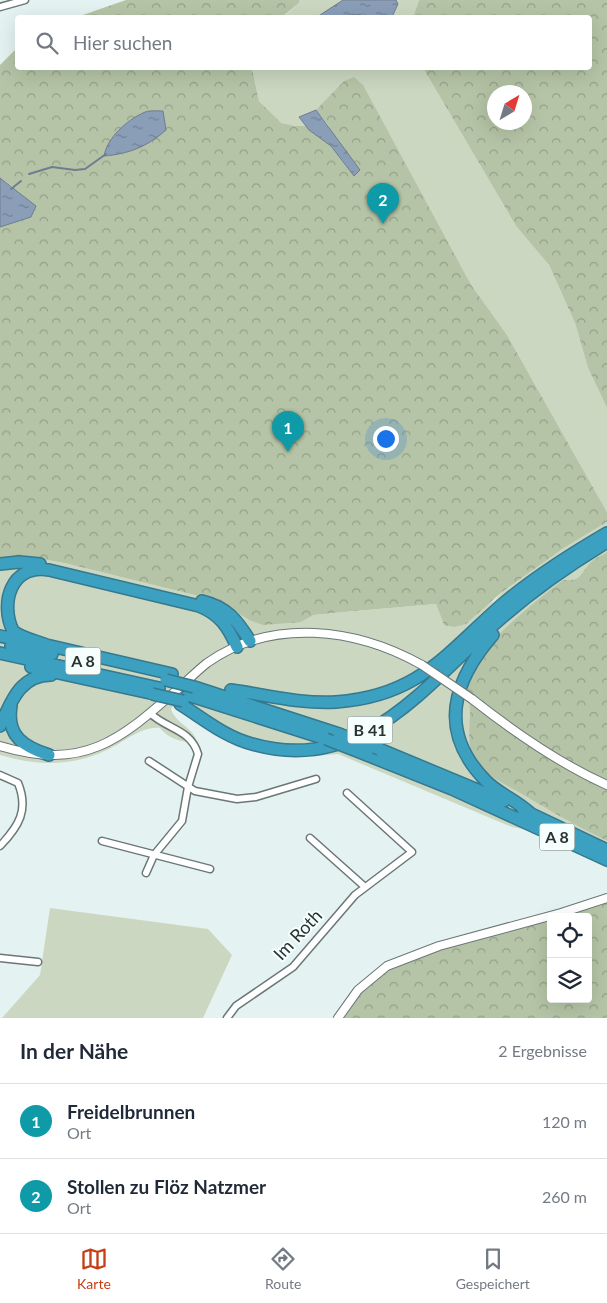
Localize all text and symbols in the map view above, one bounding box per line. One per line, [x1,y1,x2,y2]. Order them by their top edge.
search box [15,15,592,70]
icon: search [33,29,61,57]
text: Hier suchen [73,31,172,54]
north arrow [487,85,532,130]
pin: 2 [367,183,399,224]
pin: 1 [272,411,304,452]
your location [373,426,399,452]
road number: A 8 [66,648,100,674]
road number: B 41 [348,716,392,744]
road number: A 8 [540,824,574,850]
street label: Im Roth [268,904,326,964]
map controls [547,913,592,1003]
button: locate [547,913,592,958]
button: layers [547,958,592,1003]
text: In der Nähe [20,1038,128,1063]
text: 2 Ergebnisse [498,1041,587,1060]
text: Freidelbrunnen [67,1100,195,1123]
text: 1 [31,1112,41,1131]
text: 120 m [542,1112,587,1131]
text: Ort [67,1123,91,1142]
text: Stollen zu Flöz Natzmer [67,1175,266,1198]
text: 2 [31,1187,41,1206]
text: 260 m [542,1187,587,1206]
text: Ort [67,1198,91,1217]
tab: Karte [77,1245,111,1292]
tab: Route [265,1245,301,1292]
tab: Gespeichert [456,1245,530,1292]

